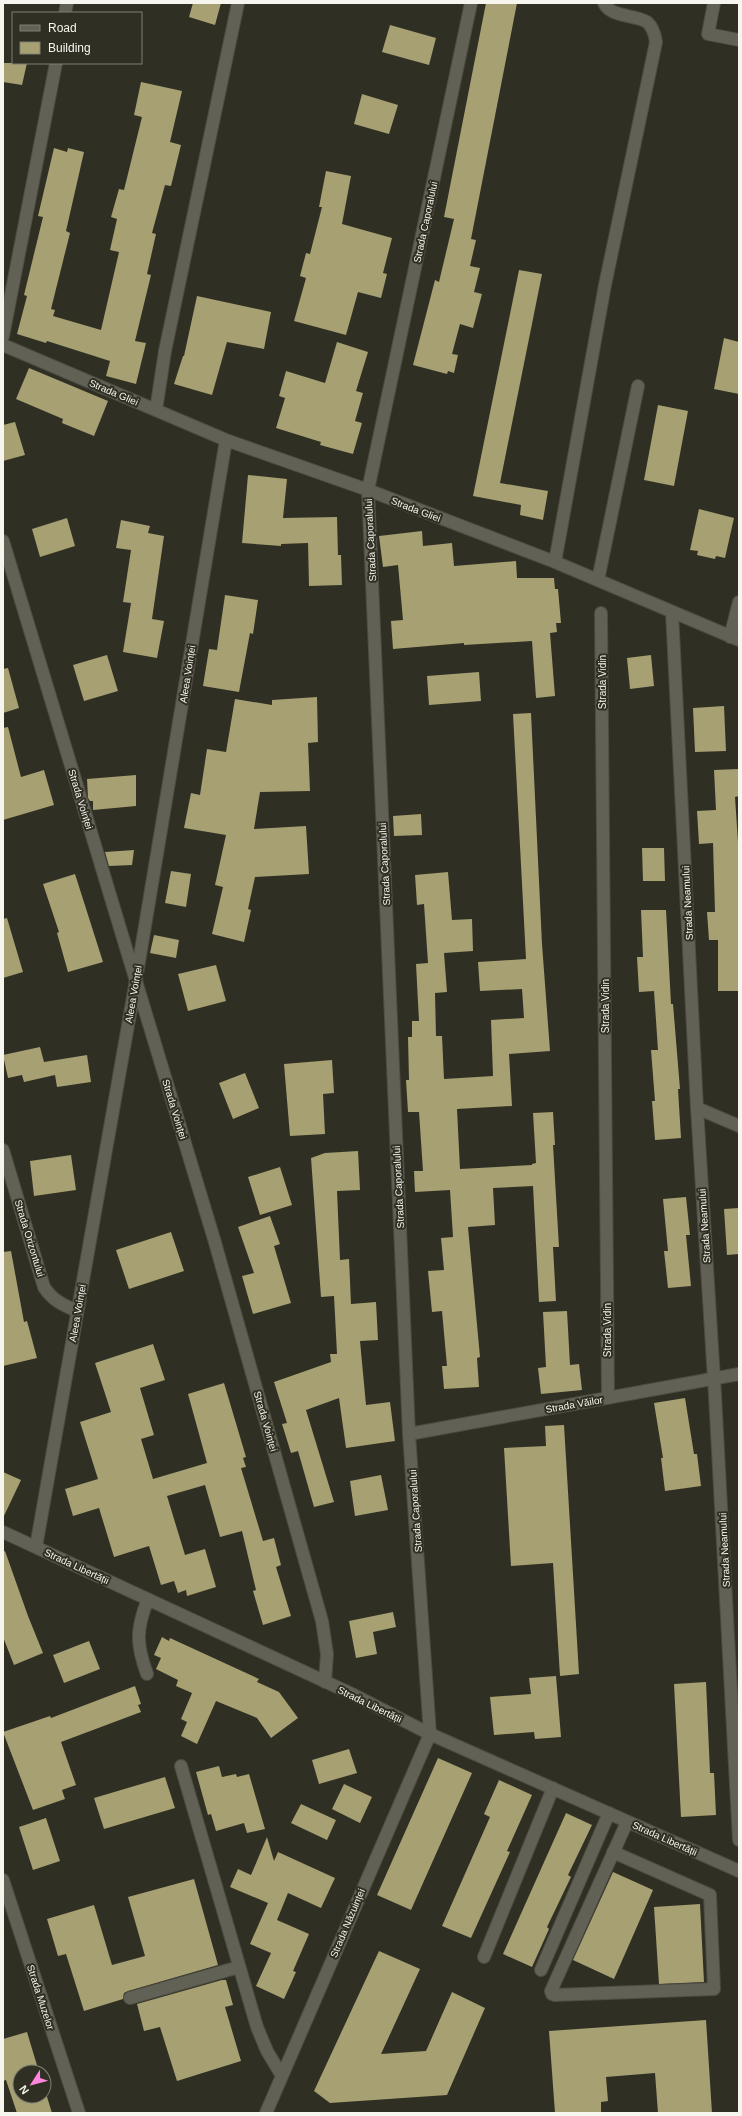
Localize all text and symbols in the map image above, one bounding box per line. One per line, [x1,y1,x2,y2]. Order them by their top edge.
legend [12,12,142,64]
text: Road [48,21,77,35]
text: Building [48,41,91,55]
street label: Strada Caporalului [411,180,439,264]
street label: Strada Gliei [88,377,140,408]
street label: Strada Gliei [389,495,442,524]
street label: Strada Caporalului [363,498,378,582]
street label: Aleea Voinței [177,644,197,704]
street label: Strada Vidin [597,655,608,709]
street label: Strada Voinței [66,768,95,831]
street label: Strada Caporalului [377,822,392,906]
street label: Strada Neamului [680,865,695,940]
street label: Aleea Voinței [123,964,144,1024]
street label: Strada Vidin [600,979,611,1033]
street label: Strada Voinței [160,1078,189,1141]
street label: Strada Caporalului [391,1145,406,1229]
street label: Strada Neamului [696,1188,713,1264]
street label: Strada Orizontului [13,1198,46,1278]
street label: Aleea Voinței [67,1283,88,1343]
street label: Strada Vidin [602,1303,613,1357]
street label: Strada Voinței [252,1390,279,1453]
street label: Strada Văilor [545,1394,604,1415]
street label: Strada Caporalului [407,1469,424,1553]
street label: Strada Neamului [717,1512,732,1587]
street label: Strada Libertății [43,1547,111,1586]
street label: Strada Libertății [336,1684,404,1725]
street label: Strada Libertății [631,1819,699,1858]
street label: Strada Năzuinței [328,1887,367,1959]
street label: Strada Muzelor [25,1963,56,2032]
north arrow [12,2064,52,2104]
text: N [17,2083,31,2097]

